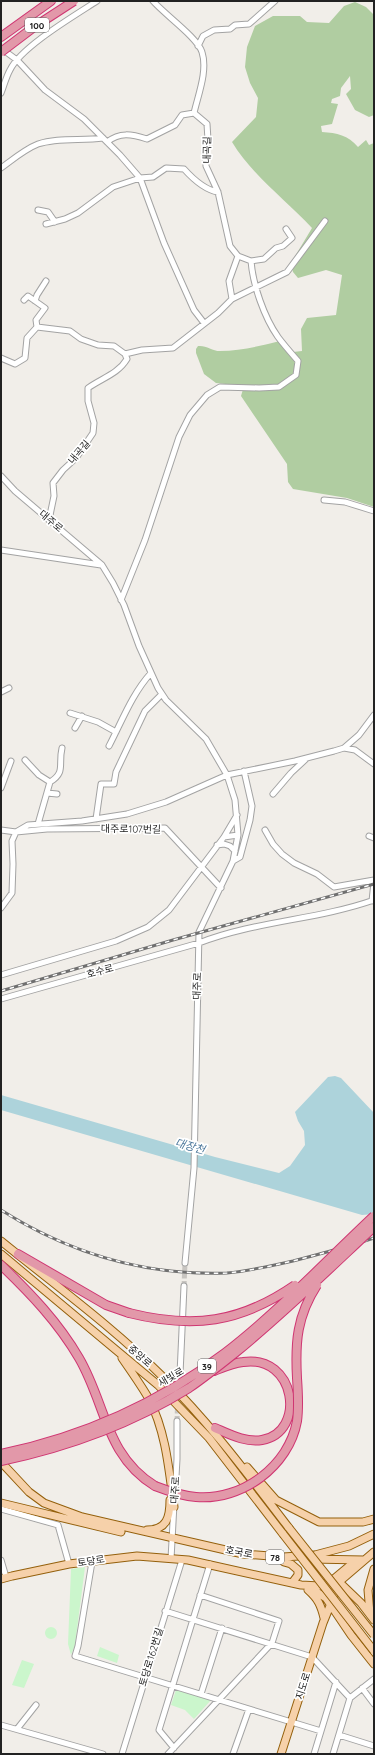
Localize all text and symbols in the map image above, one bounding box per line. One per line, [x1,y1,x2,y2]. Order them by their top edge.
road number: 100 [25,18,49,32]
street label: 내곡길 [200,136,214,164]
street label: 내곡길 [65,437,93,467]
street label: 대주로 [36,507,66,535]
street label: 대주로107번길 [101,822,161,836]
street label: 호수로 [85,961,115,981]
street label: 대주로 [190,972,204,1000]
water label: 대장천 [173,1135,208,1157]
street label: 중앙로 [125,1342,155,1370]
road number: 39 [198,1359,216,1373]
street label: 새빛로 [156,1364,186,1390]
street label: 대주로 [168,1476,182,1504]
street label: 호국로 [224,1543,254,1561]
road number: 78 [266,1550,284,1564]
street label: 토당로 [76,1552,106,1570]
street label: 토당로162번길 [136,1626,166,1688]
street label: 지도로 [293,1671,313,1701]

